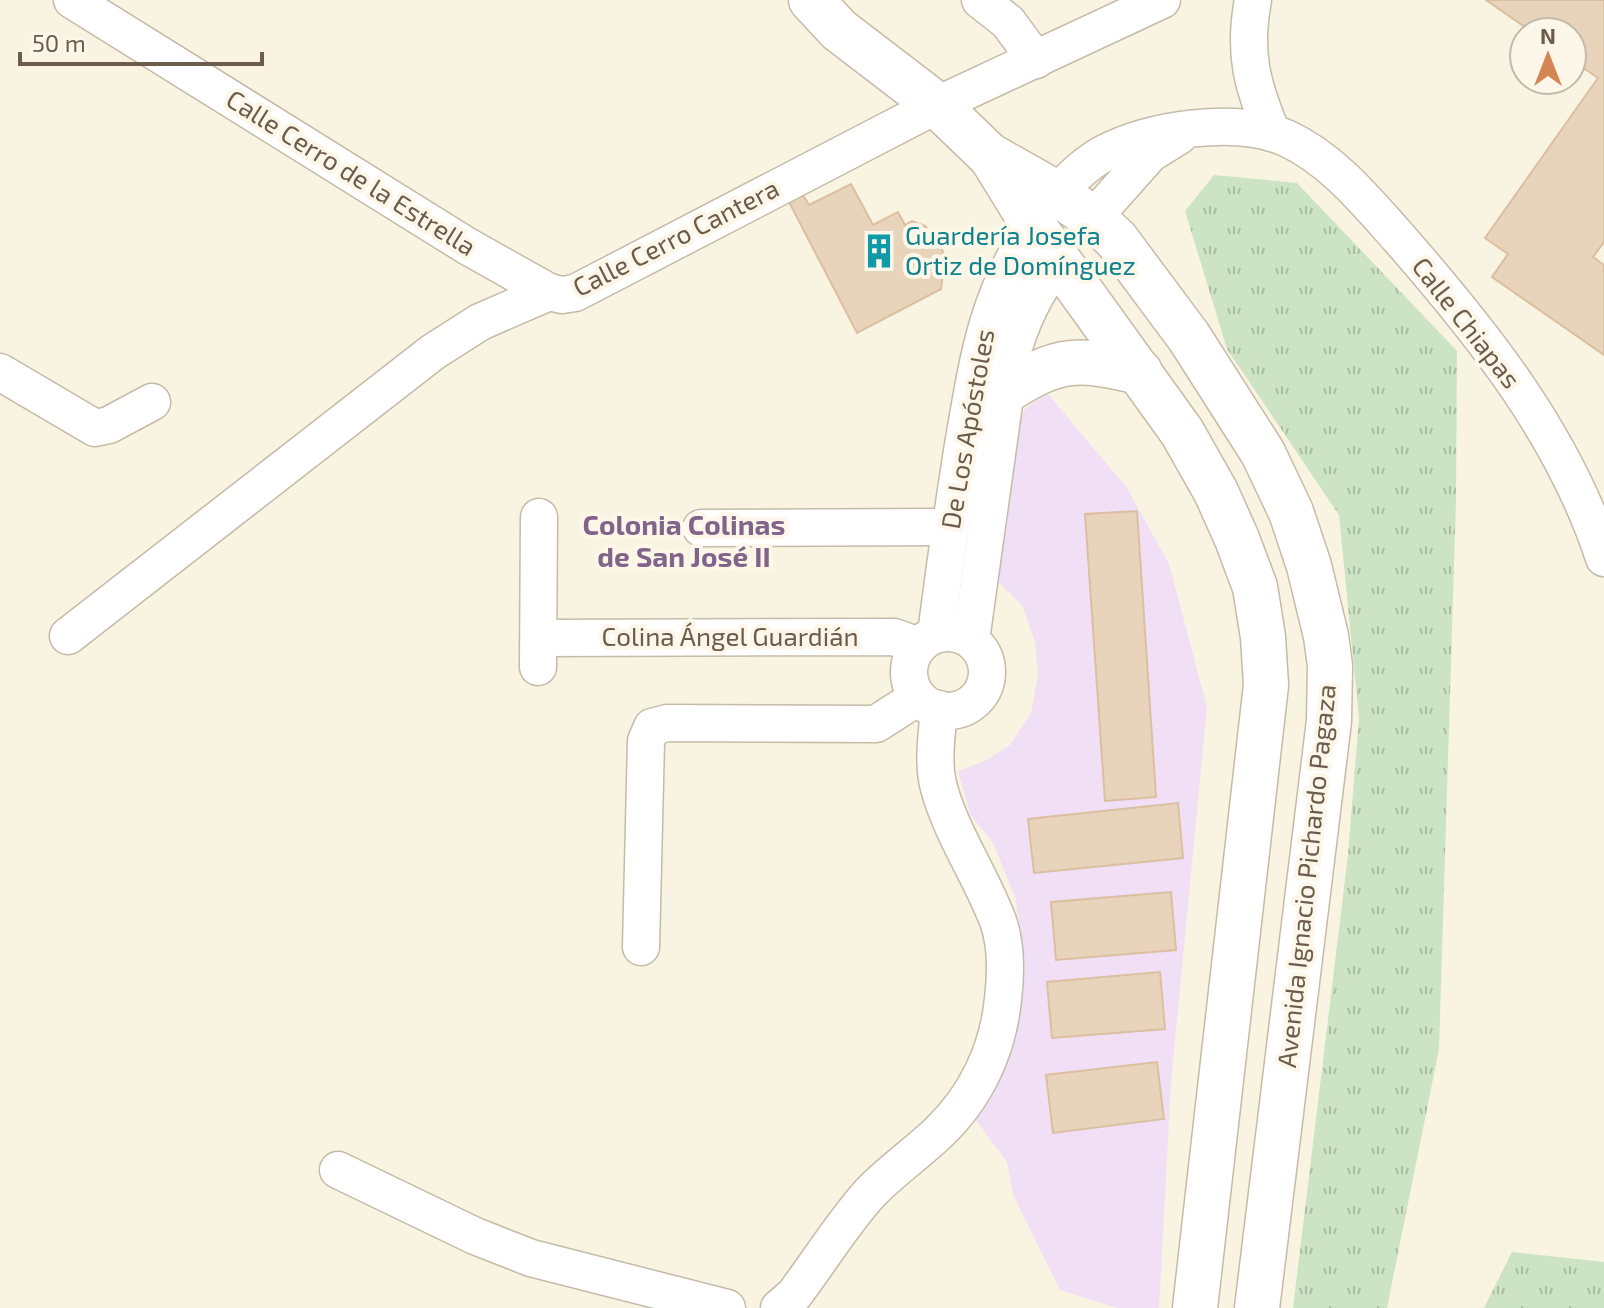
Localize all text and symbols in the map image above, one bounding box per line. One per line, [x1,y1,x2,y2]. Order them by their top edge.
scale bar [20,16,262,66]
north arrow [1508,16,1588,96]
text: N [1540,22,1556,48]
text: 50 m [32,28,86,57]
street label: Calle Cerro de la Estrella [221,82,482,261]
street label: Calle Cerro Cantera [567,171,783,302]
place label: Guardería Josefa Ortiz de Domínguez [905,219,1136,280]
building icon: Guardería Josefa Ortiz de Domínguez [860,232,898,270]
street label: Calle Chiapas [1406,250,1528,394]
street label: De Los Apóstoles [934,326,999,531]
district label: Colonia Colinas de San José II [583,507,785,573]
street label: Colina Ángel Guardián [601,620,859,651]
street label: Avenida Ignacio Pichardo Pagaza [1270,683,1341,1069]

